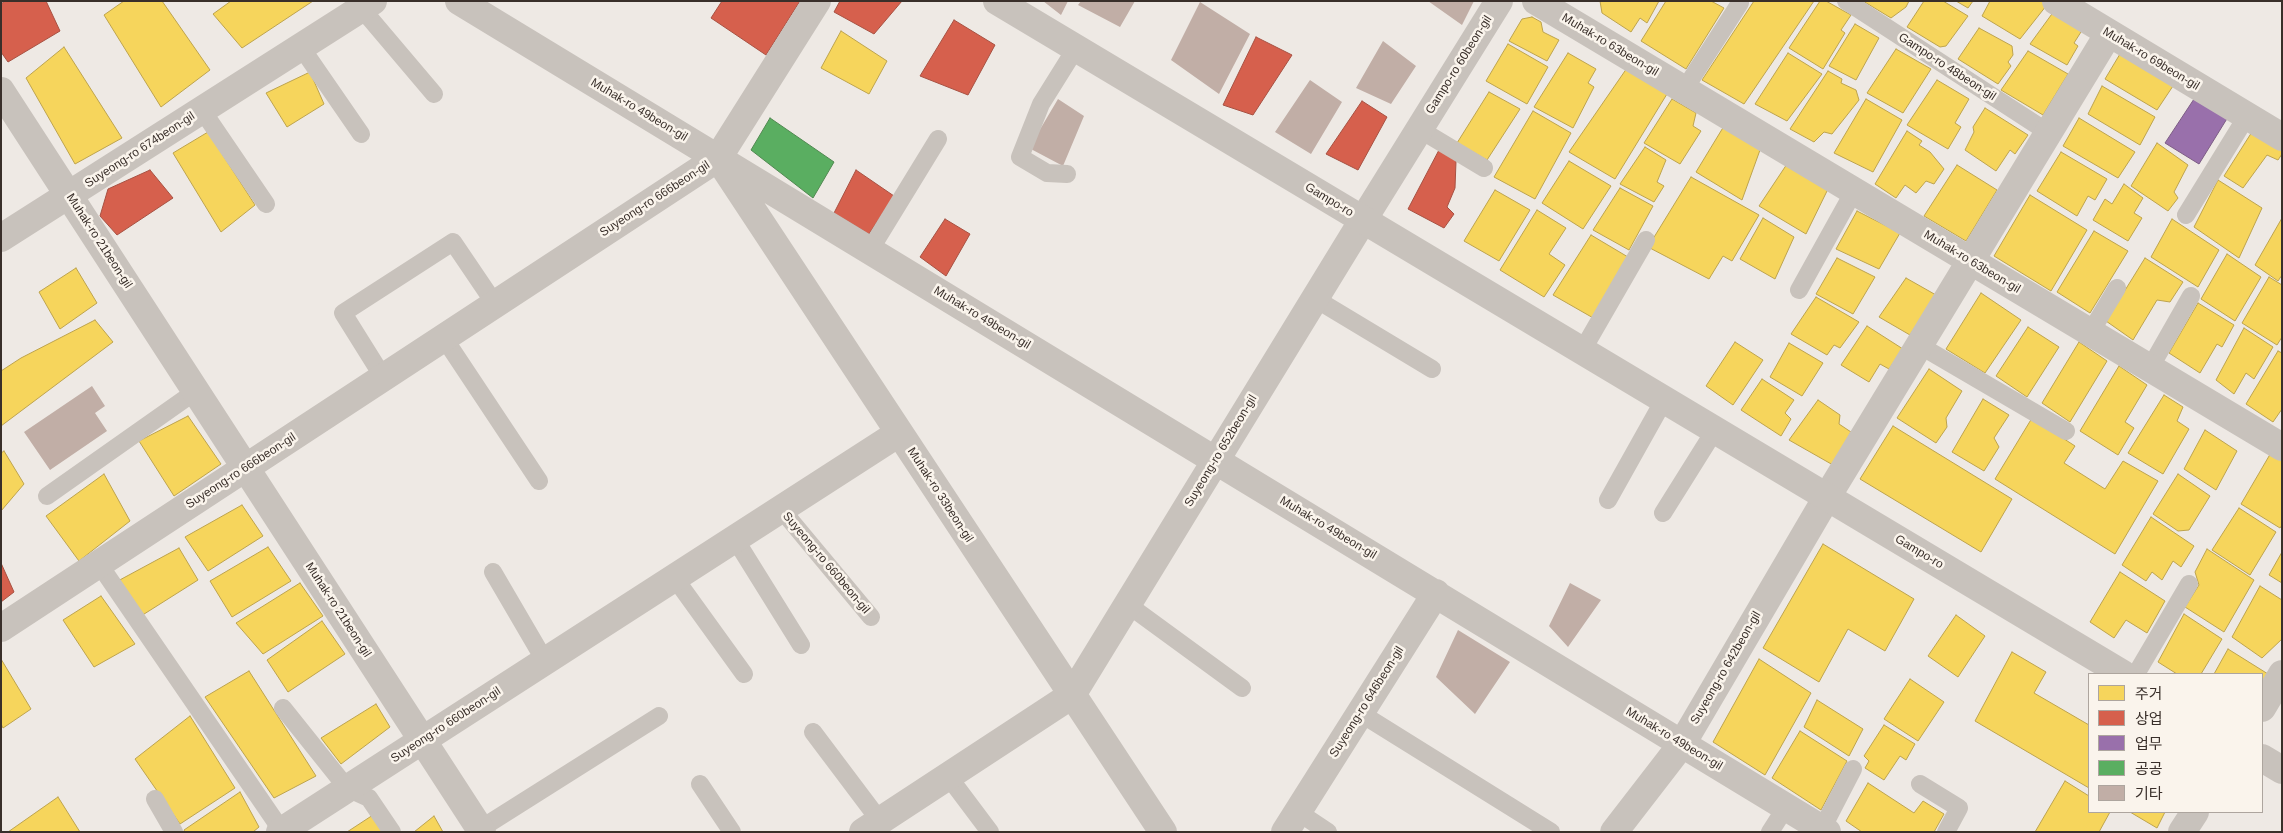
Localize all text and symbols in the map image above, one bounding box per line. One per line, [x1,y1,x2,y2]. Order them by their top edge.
street label: Muhak-ro 63beon-gil [1559,10,1661,80]
street label: Gampo-ro 60beon-gil [1423,13,1495,117]
street label: Muhak-ro 69beon-gil [2100,24,2202,94]
street label: Gampo-ro 48beon-gil [1896,30,1998,104]
street label: Muhak-ro 49beon-gil [588,75,690,145]
street label: Suyeong-ro 674beon-gil [82,109,198,191]
street label: Suyeong-ro 666beon-gil [597,158,713,240]
street label: Gampo-ro [1302,180,1356,220]
street label: Muhak-ro 21beon-gil [63,191,135,291]
street label: Muhak-ro 63beon-gil [1921,227,2023,297]
street label: Muhak-ro 49beon-gil [931,283,1033,353]
street label: Suyeong-ro 652beon-gil [1182,392,1260,510]
street label: Suyeong-ro 666beon-gil [183,430,299,512]
street label: Muhak-ro 33beon-gil [904,445,976,545]
street label: Muhak-ro 49beon-gil [1277,493,1379,563]
street label: Suyeong-ro 660beon-gil [779,509,873,617]
street label: Gampo-ro [1892,532,1946,572]
street label: Muhak-ro 21beon-gil [302,560,374,660]
street label: Suyeong-ro 642beon-gil [1688,609,1764,727]
street label: Suyeong-ro 646beon-gil [1327,644,1407,760]
legend [2088,673,2263,813]
street label: Suyeong-ro 660beon-gil [388,684,504,766]
text: 주거 [2135,685,2163,702]
street label: Muhak-ro 49beon-gil [1623,704,1725,774]
text: 상업 [2135,710,2163,727]
text: 업무 [2135,735,2163,752]
text: 공공 [2135,760,2163,777]
text: 기타 [2135,785,2163,802]

